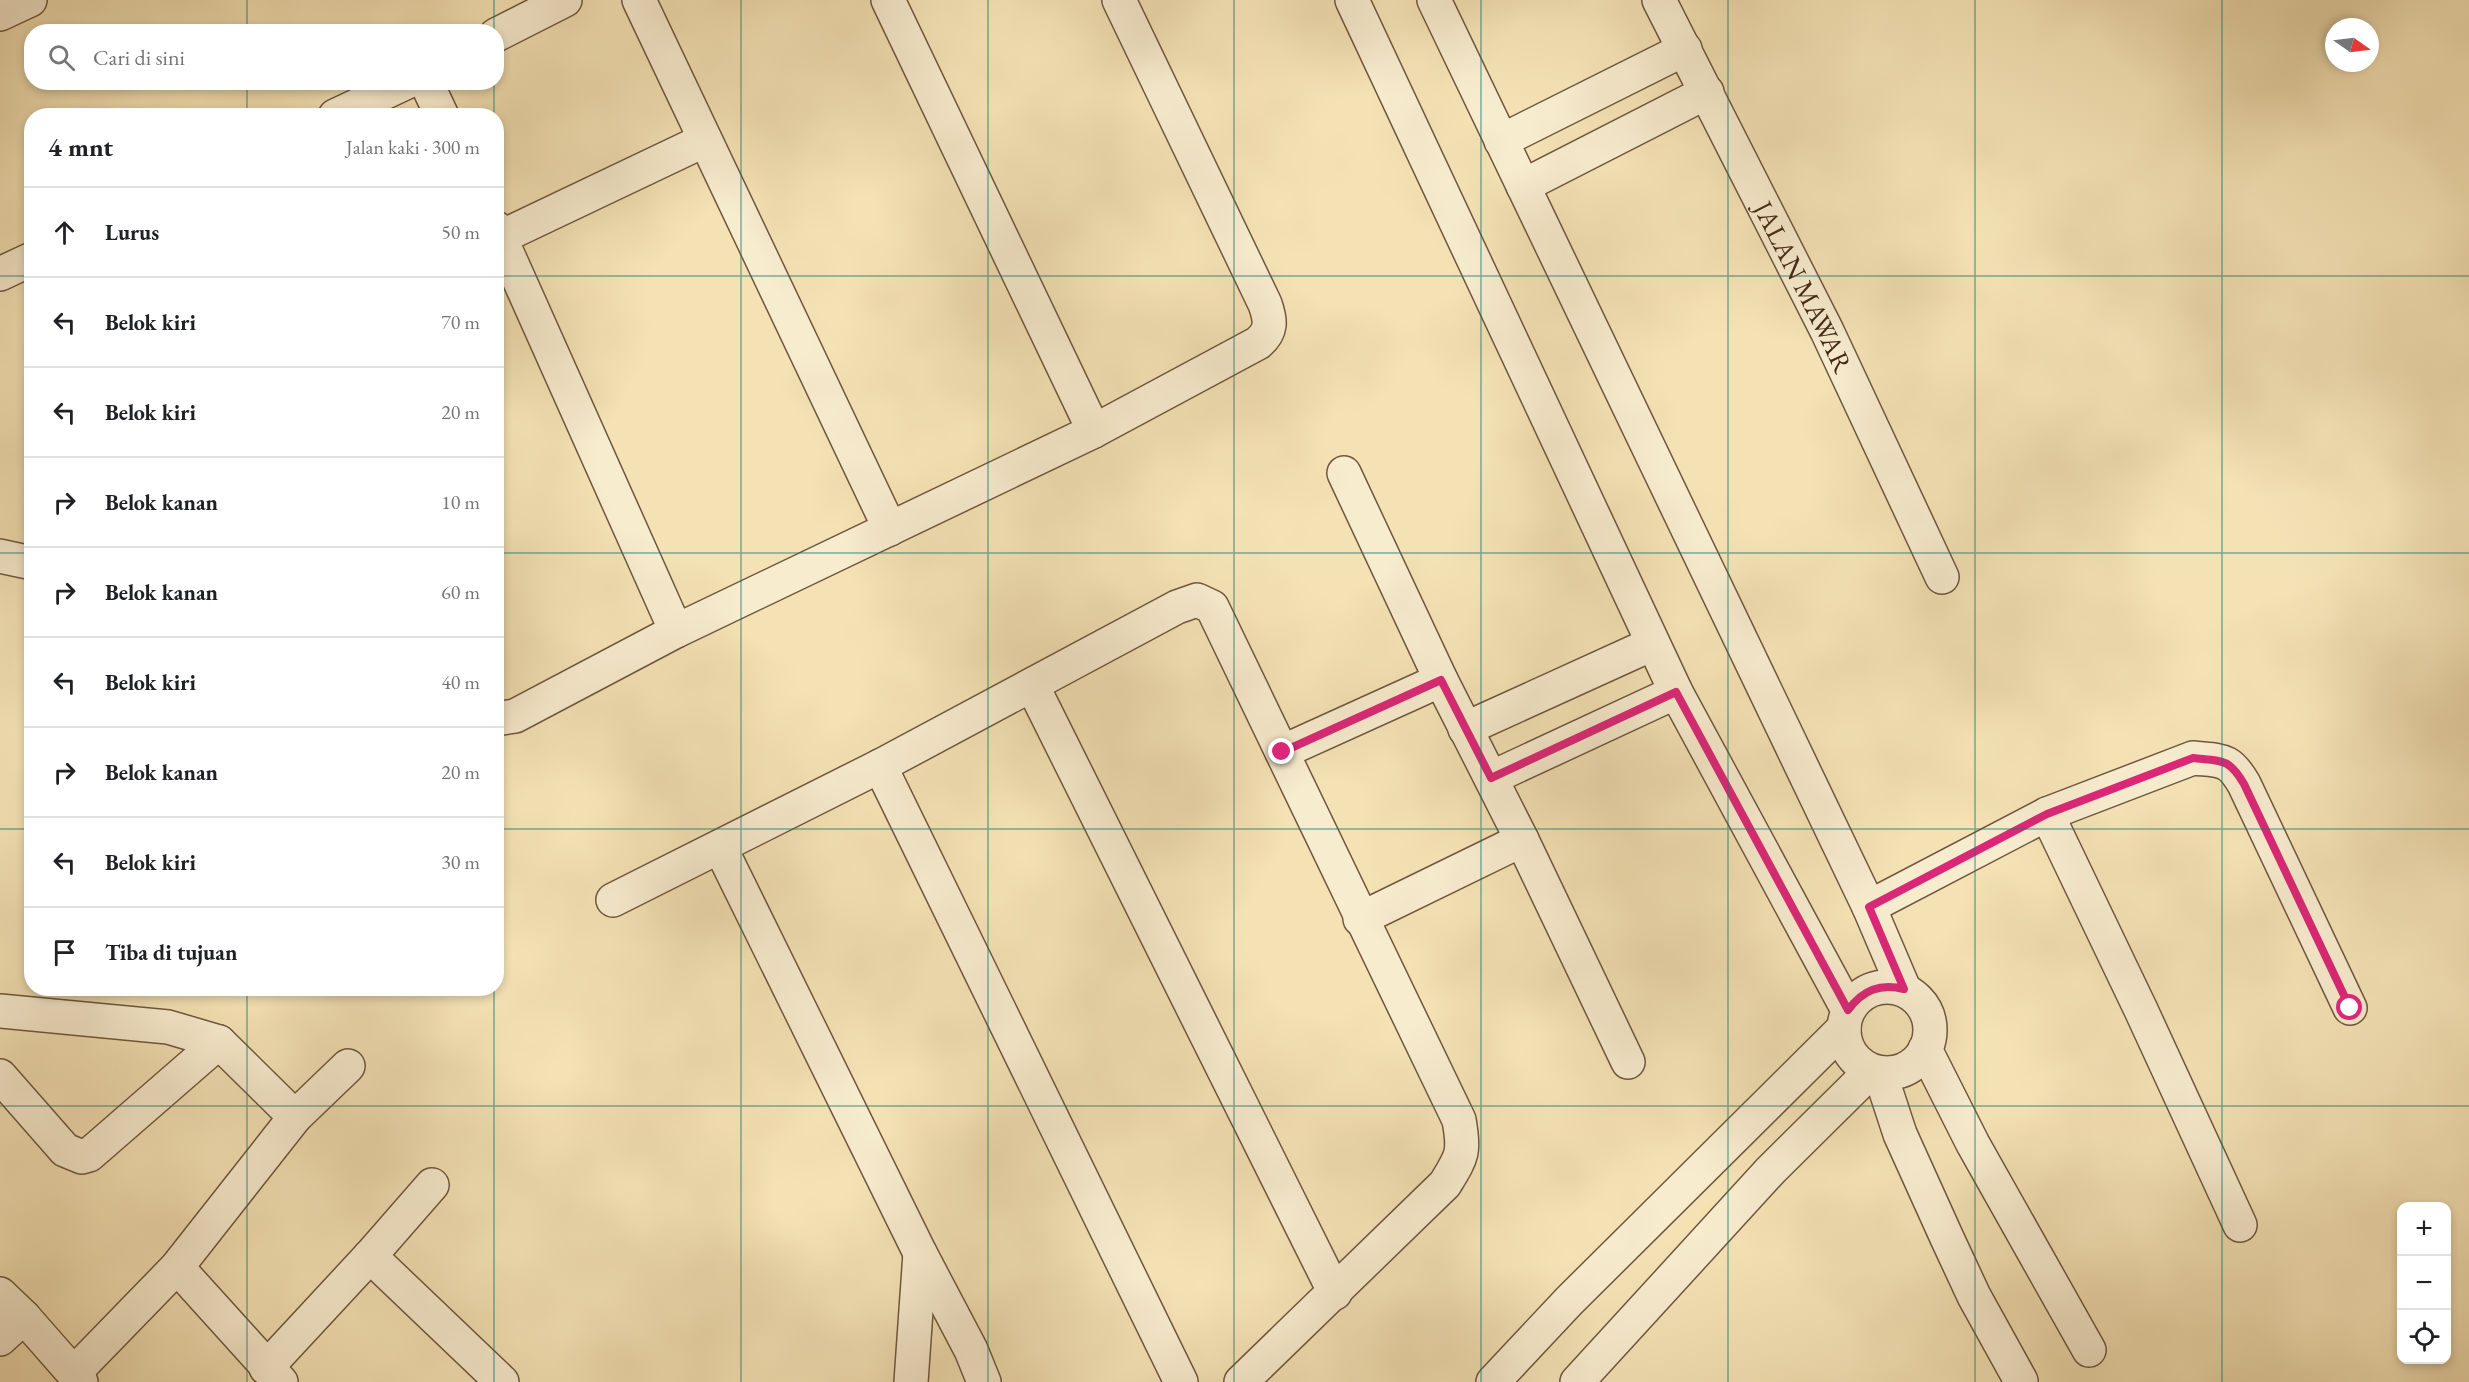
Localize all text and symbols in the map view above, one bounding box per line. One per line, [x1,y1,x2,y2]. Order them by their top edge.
north arrow [2325,18,2379,72]
search box [24,24,504,90]
icon: search [45,41,78,74]
text: Cari di sini [93,43,185,72]
text: 4 mnt [48,130,113,164]
text: Jalan kaki · 300 m [346,134,480,160]
street label: JALAN MAWAR [1745,193,1862,379]
icon: ahead [48,216,81,249]
text: Lurus [105,218,159,247]
text: 50 m [441,219,480,245]
icon: left [48,306,81,339]
text: Belok kiri [105,308,196,337]
text: 70 m [441,309,480,335]
icon: left [48,396,81,429]
text: Belok kiri [105,398,196,427]
text: 20 m [441,399,480,425]
icon: right [48,486,81,519]
text: Belok kanan [105,488,218,517]
text: 10 m [441,489,480,515]
icon: right [48,576,81,609]
text: Belok kanan [105,578,218,607]
text: 60 m [441,579,480,605]
icon: left [48,666,81,699]
text: Belok kiri [105,668,196,697]
text: 40 m [441,669,480,695]
route end [1268,738,1294,764]
icon: right [48,756,81,789]
text: Belok kanan [105,758,218,787]
text: 20 m [441,759,480,785]
icon: left [48,846,81,879]
text: Belok kiri [105,848,196,877]
text: 30 m [441,849,480,875]
icon: arrive [48,936,81,969]
text: Tiba di tujuan [105,938,237,967]
route start [2336,994,2362,1020]
map controls [2397,1202,2451,1364]
button: + [2397,1202,2451,1256]
button: − [2397,1256,2451,1310]
button: locate [2397,1310,2451,1364]

